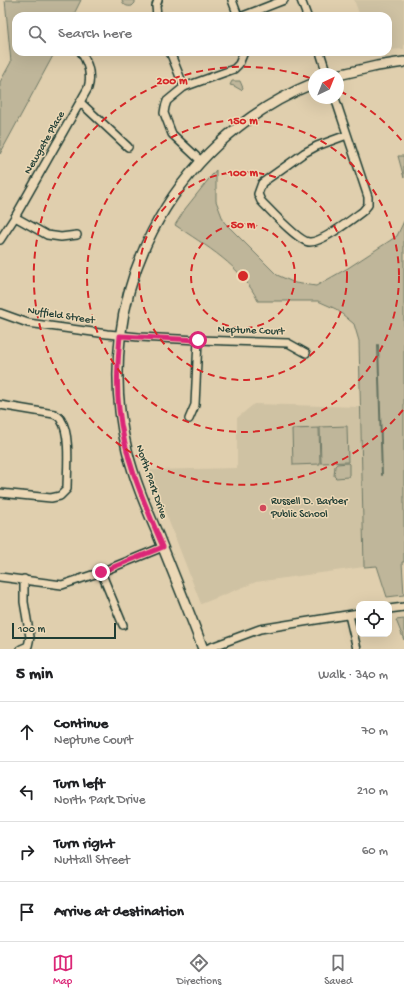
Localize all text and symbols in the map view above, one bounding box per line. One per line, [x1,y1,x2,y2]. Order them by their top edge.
search box [12,12,392,56]
icon: search [26,23,48,45]
text: Search here [58,25,132,43]
north arrow [308,68,344,104]
text: 200 m [157,75,188,89]
street label: Newgate Place [22,109,68,177]
text: 150 m [227,115,258,129]
text: 100 m [227,167,258,181]
text: 50 m [231,219,256,233]
centre of rings [236,269,250,283]
street label: Nuffield Street [27,304,97,327]
street label: Neptune Court [217,324,286,338]
route start [189,331,207,349]
street label: North Park Drive [133,443,169,521]
place label: Russell D. Barber Public School [270,496,348,521]
marker: Russell D. Barber Public School [258,503,268,513]
route end [92,563,110,581]
map controls [356,601,392,637]
button: locate [356,601,392,637]
scale bar [12,621,116,640]
text: 100 m [18,624,45,636]
text: 5 min [16,665,53,685]
text: Walk · 340 m [318,668,388,683]
text: Continue [54,715,108,733]
icon: ahead [16,721,38,743]
text: 70 m [362,724,388,739]
text: Neptune Court [54,733,133,748]
text: Turn left [54,775,105,793]
icon: left [16,781,38,803]
text: 210 m [357,784,388,799]
text: North Park Drive [54,793,145,808]
text: Turn right [54,835,114,853]
icon: right [16,841,38,863]
text: 60 m [362,844,388,859]
text: Nuttall Street [54,853,130,868]
icon: arrive [16,901,38,923]
text: Arrive at destination [54,903,184,921]
tab: Map [52,952,74,988]
tab: Directions [177,952,221,988]
tab: Saved [324,952,352,988]

